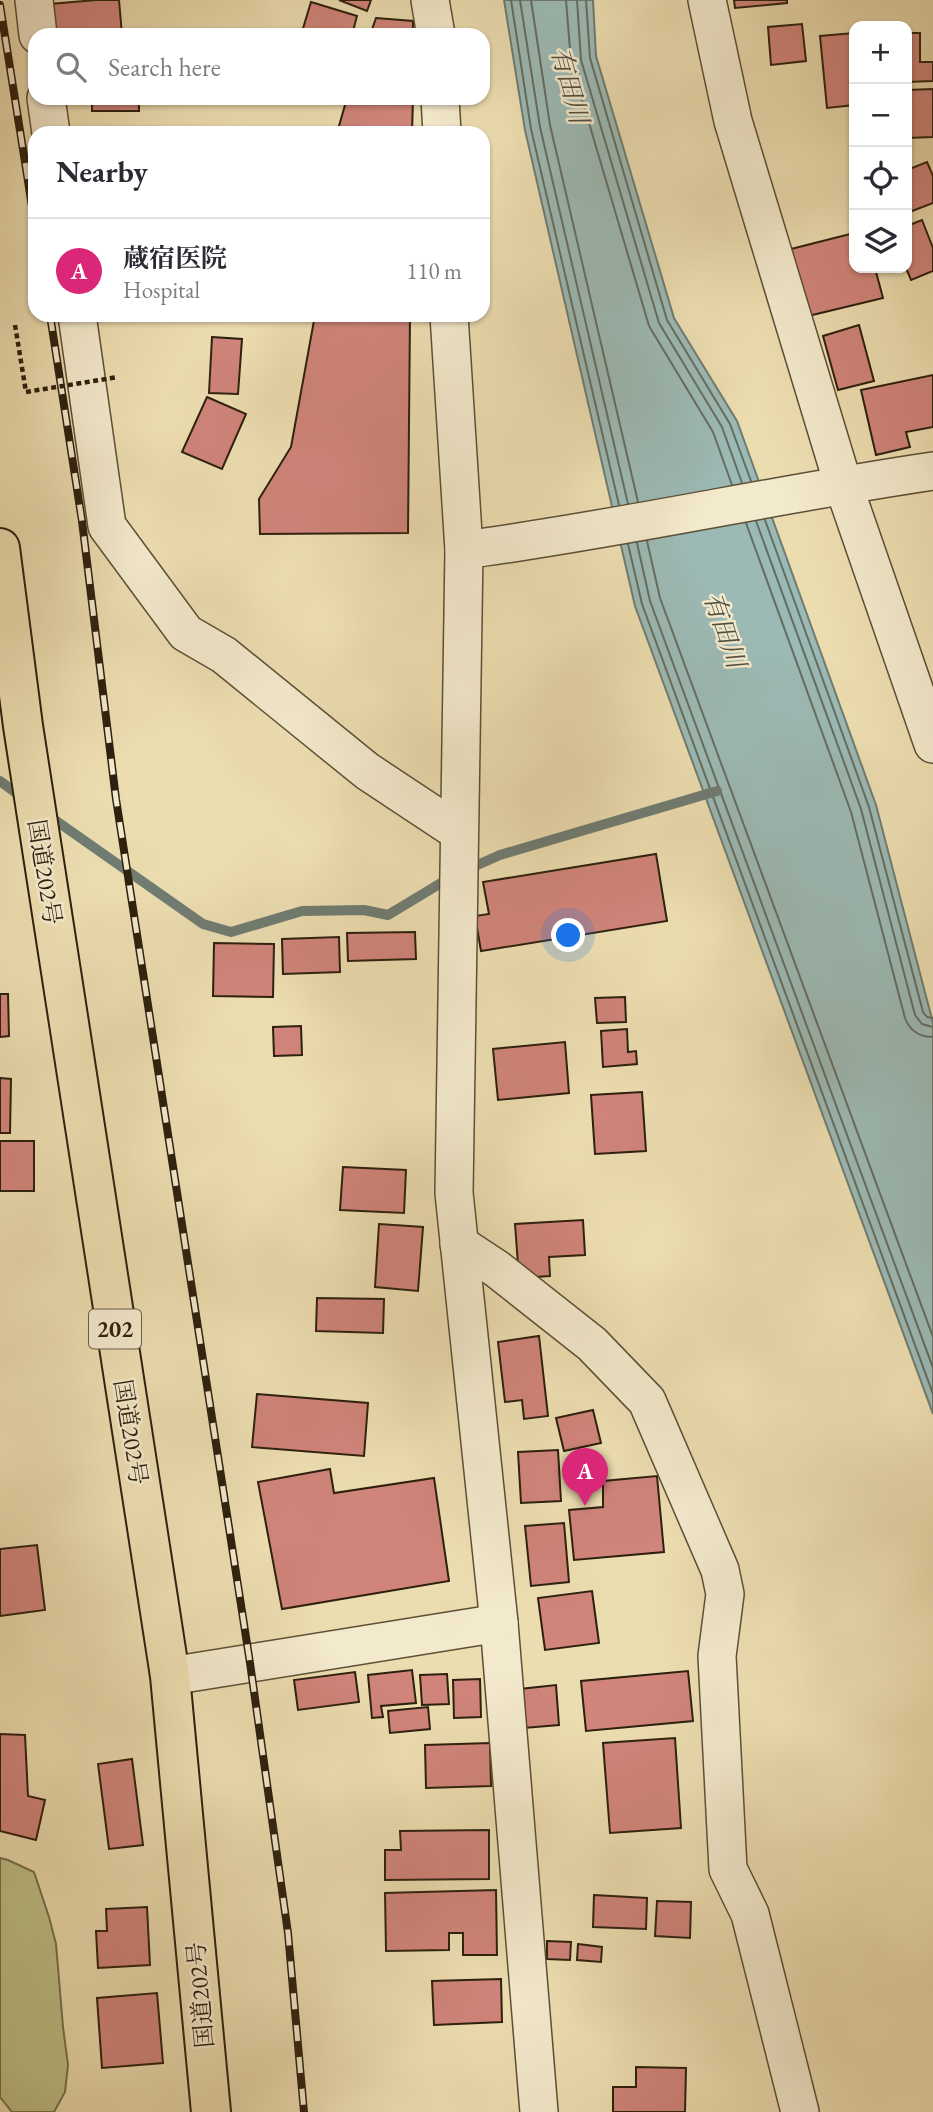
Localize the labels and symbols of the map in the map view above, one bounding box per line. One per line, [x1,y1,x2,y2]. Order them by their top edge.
water label: 有田川 [543,43,597,130]
water label: 有田川 [696,588,755,675]
street label: 国道202号 [21,817,69,927]
your location [551,918,585,952]
road number: 202 [89,1310,141,1348]
street label: 国道202号 [107,1377,155,1487]
pin: A [562,1448,608,1506]
street label: 国道202号 [180,1941,220,2049]

